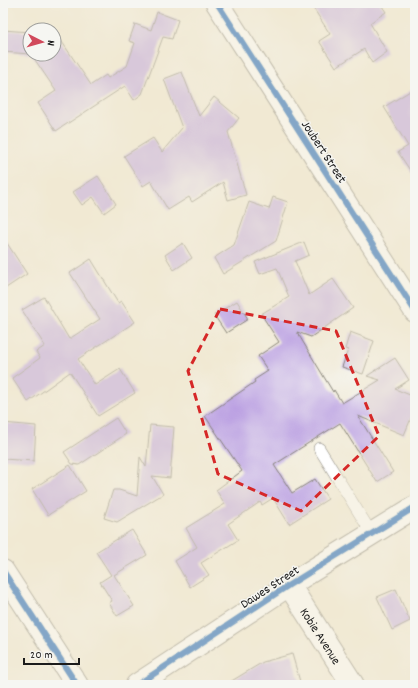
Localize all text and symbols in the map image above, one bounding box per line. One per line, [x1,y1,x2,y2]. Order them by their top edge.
north arrow [22,22,62,62]
text: N [42,39,58,47]
street label: Joubert Street [295,117,350,188]
street label: Dawes Street [237,562,304,614]
street label: Kobie Avenue [294,605,345,669]
scale bar [24,640,79,666]
text: 20 m [30,647,53,664]

